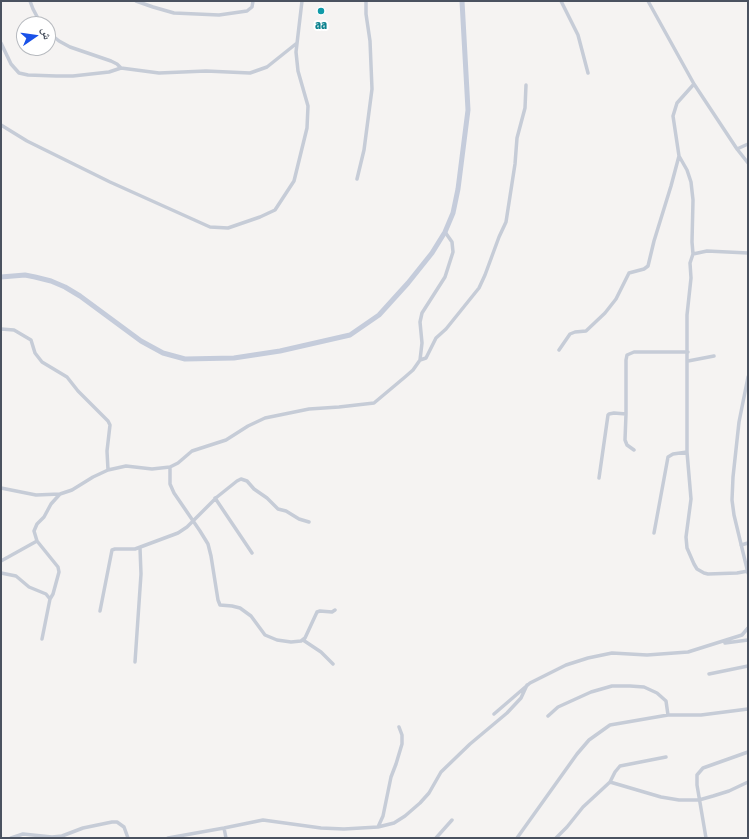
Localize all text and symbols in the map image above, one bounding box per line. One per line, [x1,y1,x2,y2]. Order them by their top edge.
marker: aa [316,6,326,16]
north arrow [16,16,56,56]
place label: aa [315,17,327,33]
text: ش [40,26,54,41]

